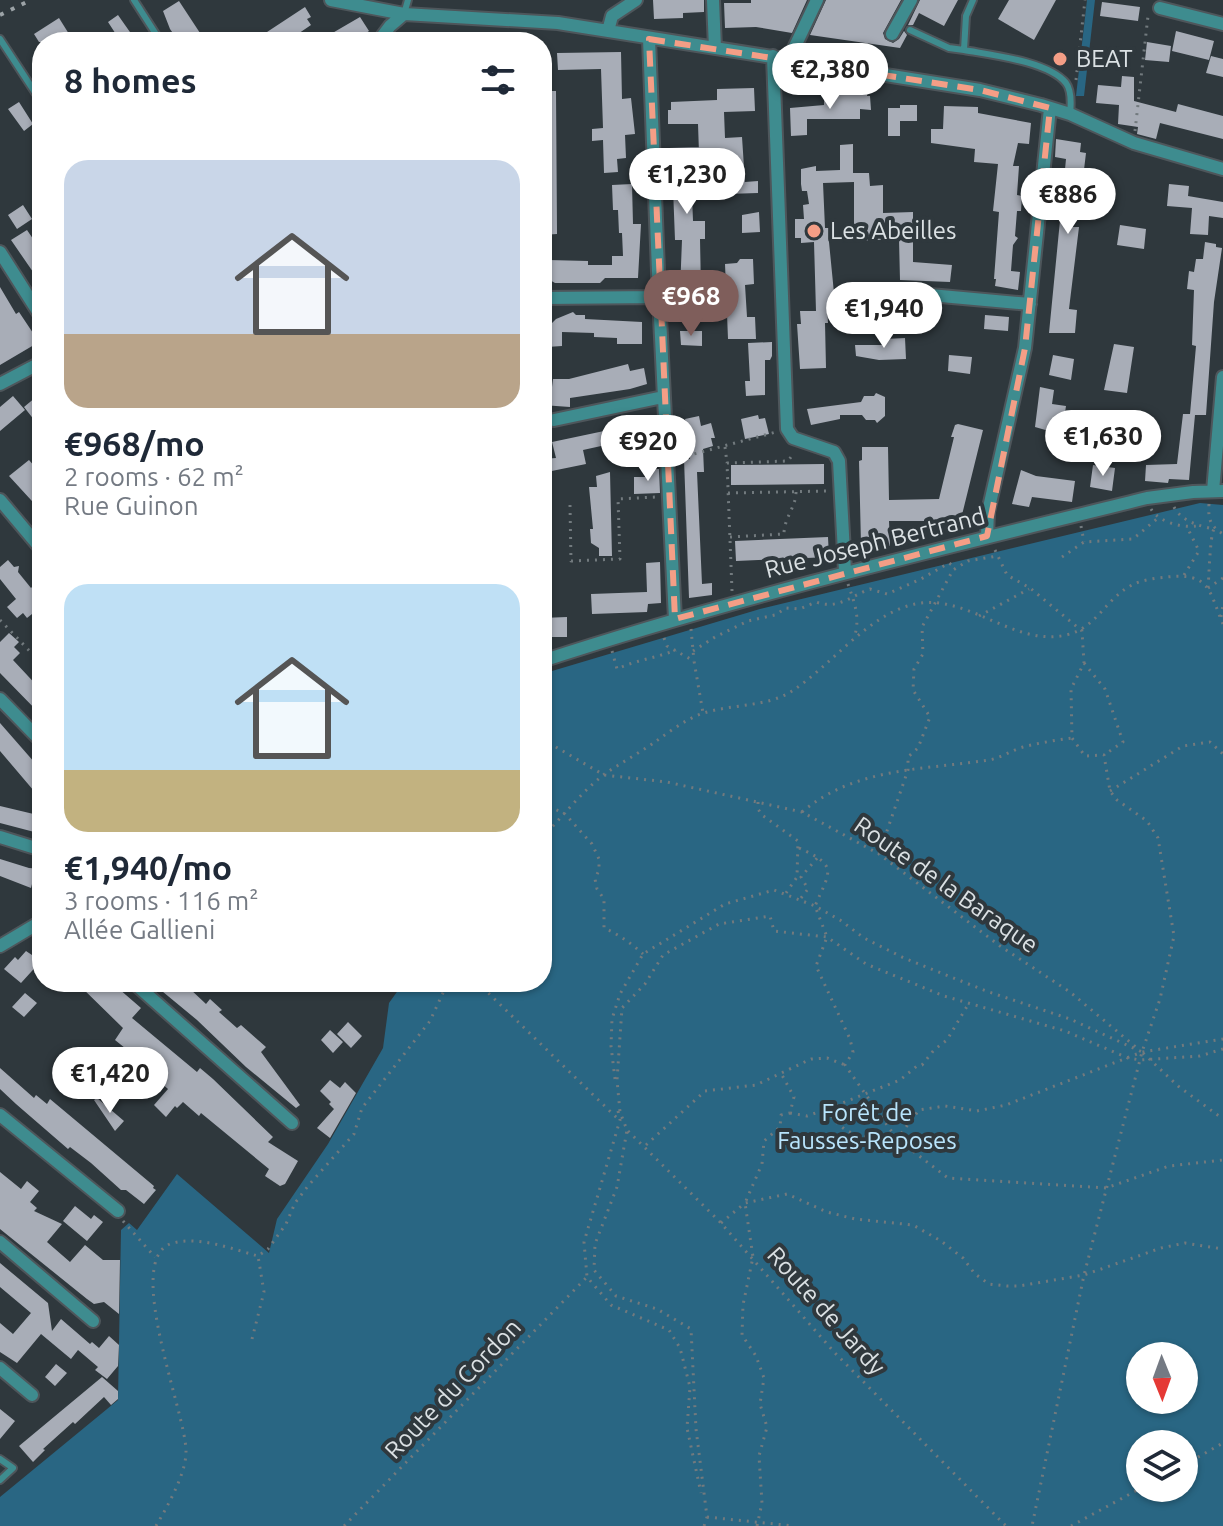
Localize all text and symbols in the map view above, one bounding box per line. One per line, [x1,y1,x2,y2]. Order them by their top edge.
pin: €2,380 [765,43,895,111]
place label: BEAT [1076,45,1133,72]
marker: BEAT [1051,50,1069,68]
text: €2,380 [790,54,870,83]
icon: filters [476,58,520,102]
text: 8 homes [64,61,197,99]
pin: €1,230 [622,148,752,216]
text: €1,230 [647,159,727,188]
pin: €886 [1021,168,1115,236]
text: €886 [1039,179,1097,208]
icon: home [220,212,364,356]
place label: Les Abeilles [830,217,956,244]
marker: Les Abeilles [805,222,823,240]
pin: €968 [644,270,738,338]
text: €968 [662,281,720,310]
pin: €1,940 [819,282,949,350]
text: €1,940 [844,293,924,322]
pin: €1,630 [1038,410,1168,478]
pin: €920 [601,415,695,483]
text: €1,630 [1063,421,1143,450]
text: €968/mo [64,424,205,462]
text: €920 [619,426,677,455]
text: 2 rooms · 62 m² [64,462,244,491]
text: Rue Guinon [64,491,199,520]
street label: Rue Joseph Bertrand [762,502,988,583]
icon: home [220,636,364,780]
street label: Route de la Baraque [849,811,1043,958]
text: €1,940/mo [64,848,232,886]
text: 3 rooms · 116 m² [64,886,259,915]
text: Allée Gallieni [64,915,215,944]
pin: €1,420 [45,1047,175,1115]
text: €1,420 [70,1058,150,1087]
park label: Forêt de Fausses-Reposes [777,1099,957,1154]
street label: Route de Jardy [762,1241,891,1380]
street label: Route du Cordon [379,1313,526,1464]
north arrow [1126,1342,1198,1414]
map controls [1126,1342,1198,1502]
button: layers [1126,1430,1198,1502]

